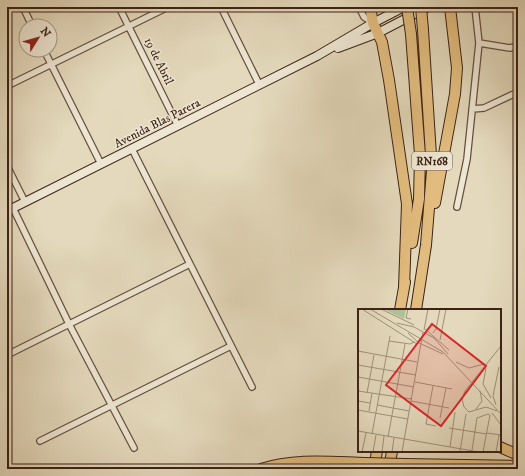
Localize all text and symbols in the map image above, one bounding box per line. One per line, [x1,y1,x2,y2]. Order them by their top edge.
north arrow [18,18,58,58]
text: N [37,25,53,40]
street label: 19 de Abril [141,35,177,88]
street label: Avenida Blas Parera [112,95,204,152]
road number: RN168 [412,152,452,170]
inset map [358,309,501,452]

